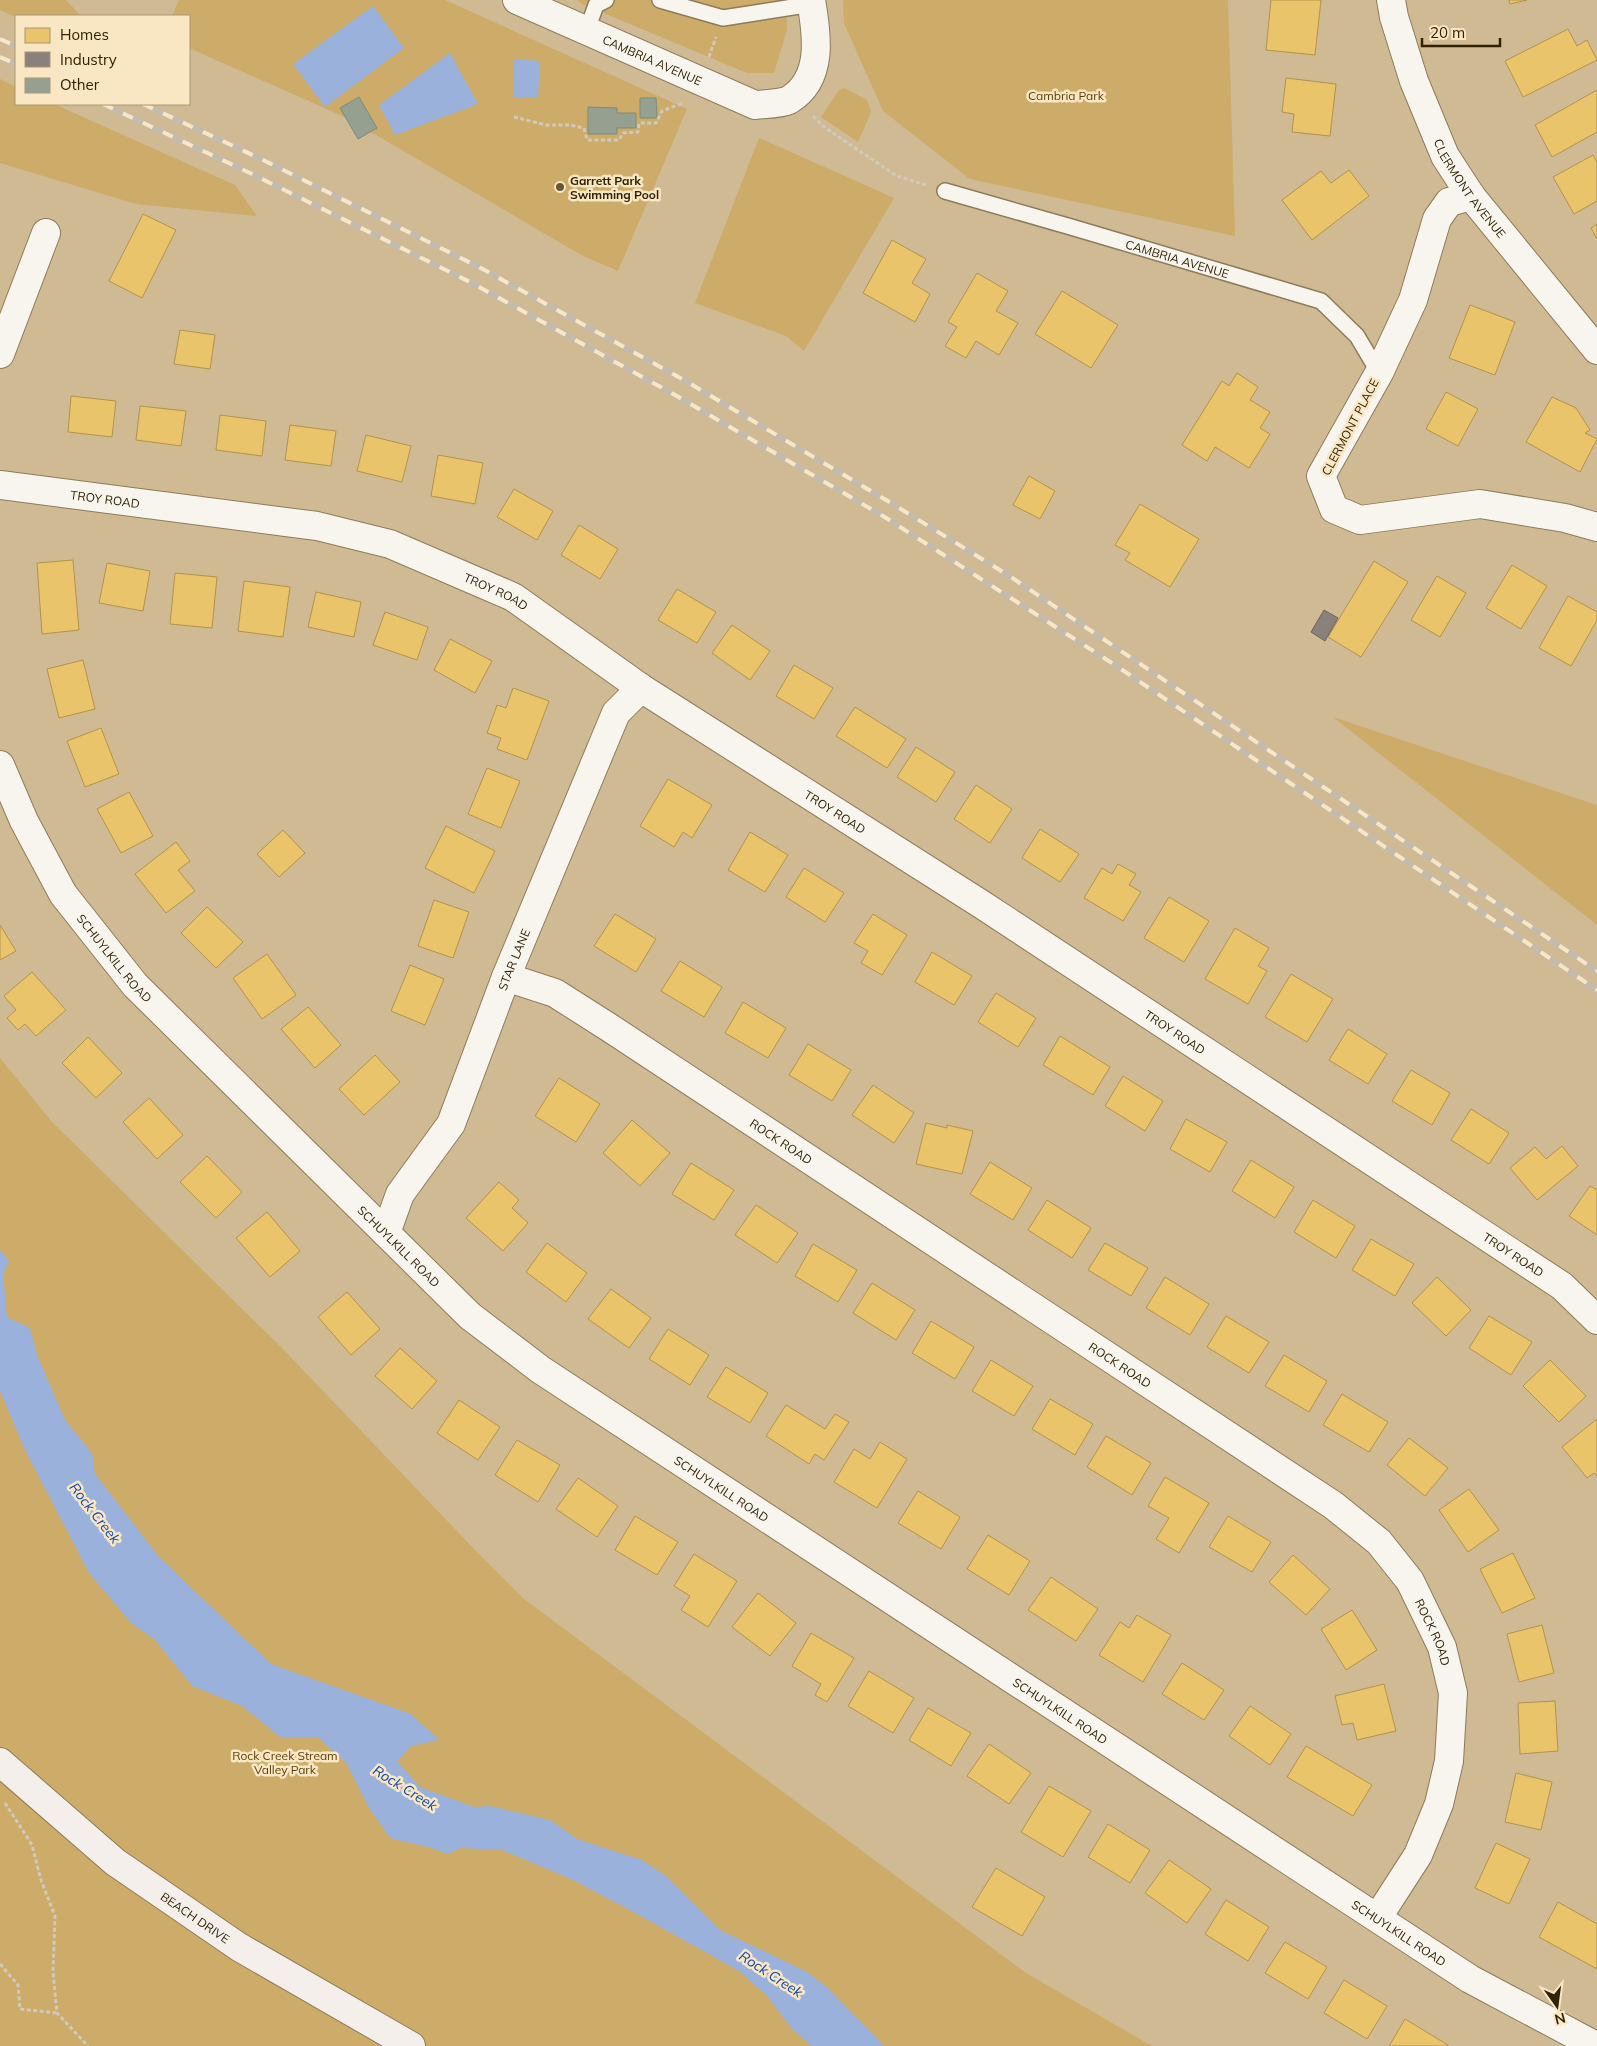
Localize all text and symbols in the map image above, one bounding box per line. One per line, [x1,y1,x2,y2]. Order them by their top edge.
legend [15,15,190,105]
scale bar [1422,15,1500,47]
text: 20 m [1430,23,1465,42]
text: Homes [60,25,109,44]
street label: CAMBRIA AVENUE [600,31,704,88]
text: Industry [60,50,117,69]
text: Other [60,75,100,94]
park label: Cambria Park [1028,88,1105,103]
street label: CLERMONT AVENUE [1431,136,1509,241]
place label: Garrett Park Swimming Pool [570,173,659,202]
marker: Garrett Park Swimming Pool [554,181,566,193]
street label: CAMBRIA AVENUE [1124,236,1231,281]
street label: CLERMONT PLACE [1318,376,1382,478]
street label: TROY ROAD [70,487,141,511]
street label: TROY ROAD [462,569,531,613]
street label: TROY ROAD [802,786,869,837]
street label: SCHUYLKILL ROAD [74,911,155,1005]
street label: STAR LANE [494,927,533,992]
street label: TROY ROAD [1142,1006,1209,1057]
street label: ROCK ROAD [747,1115,815,1167]
street label: SCHUYLKILL ROAD [355,1202,443,1290]
street label: TROY ROAD [1480,1229,1547,1280]
street label: ROCK ROAD [1086,1339,1154,1391]
street label: SCHUYLKILL ROAD [672,1452,772,1525]
water label: Rock Creek [66,1479,125,1548]
street label: ROCK ROAD [1412,1596,1454,1667]
street label: SCHUYLKILL ROAD [1010,1674,1111,1747]
park label: Rock Creek Stream Valley Park [232,1748,338,1777]
water label: Rock Creek [370,1761,441,1815]
street label: BEACH DRIVE [158,1888,233,1946]
street label: SCHUYLKILL ROAD [1349,1896,1449,1969]
water label: Rock Creek [736,1947,807,2002]
north arrow [1532,1981,1582,2031]
text: N [1553,2009,1567,2029]

